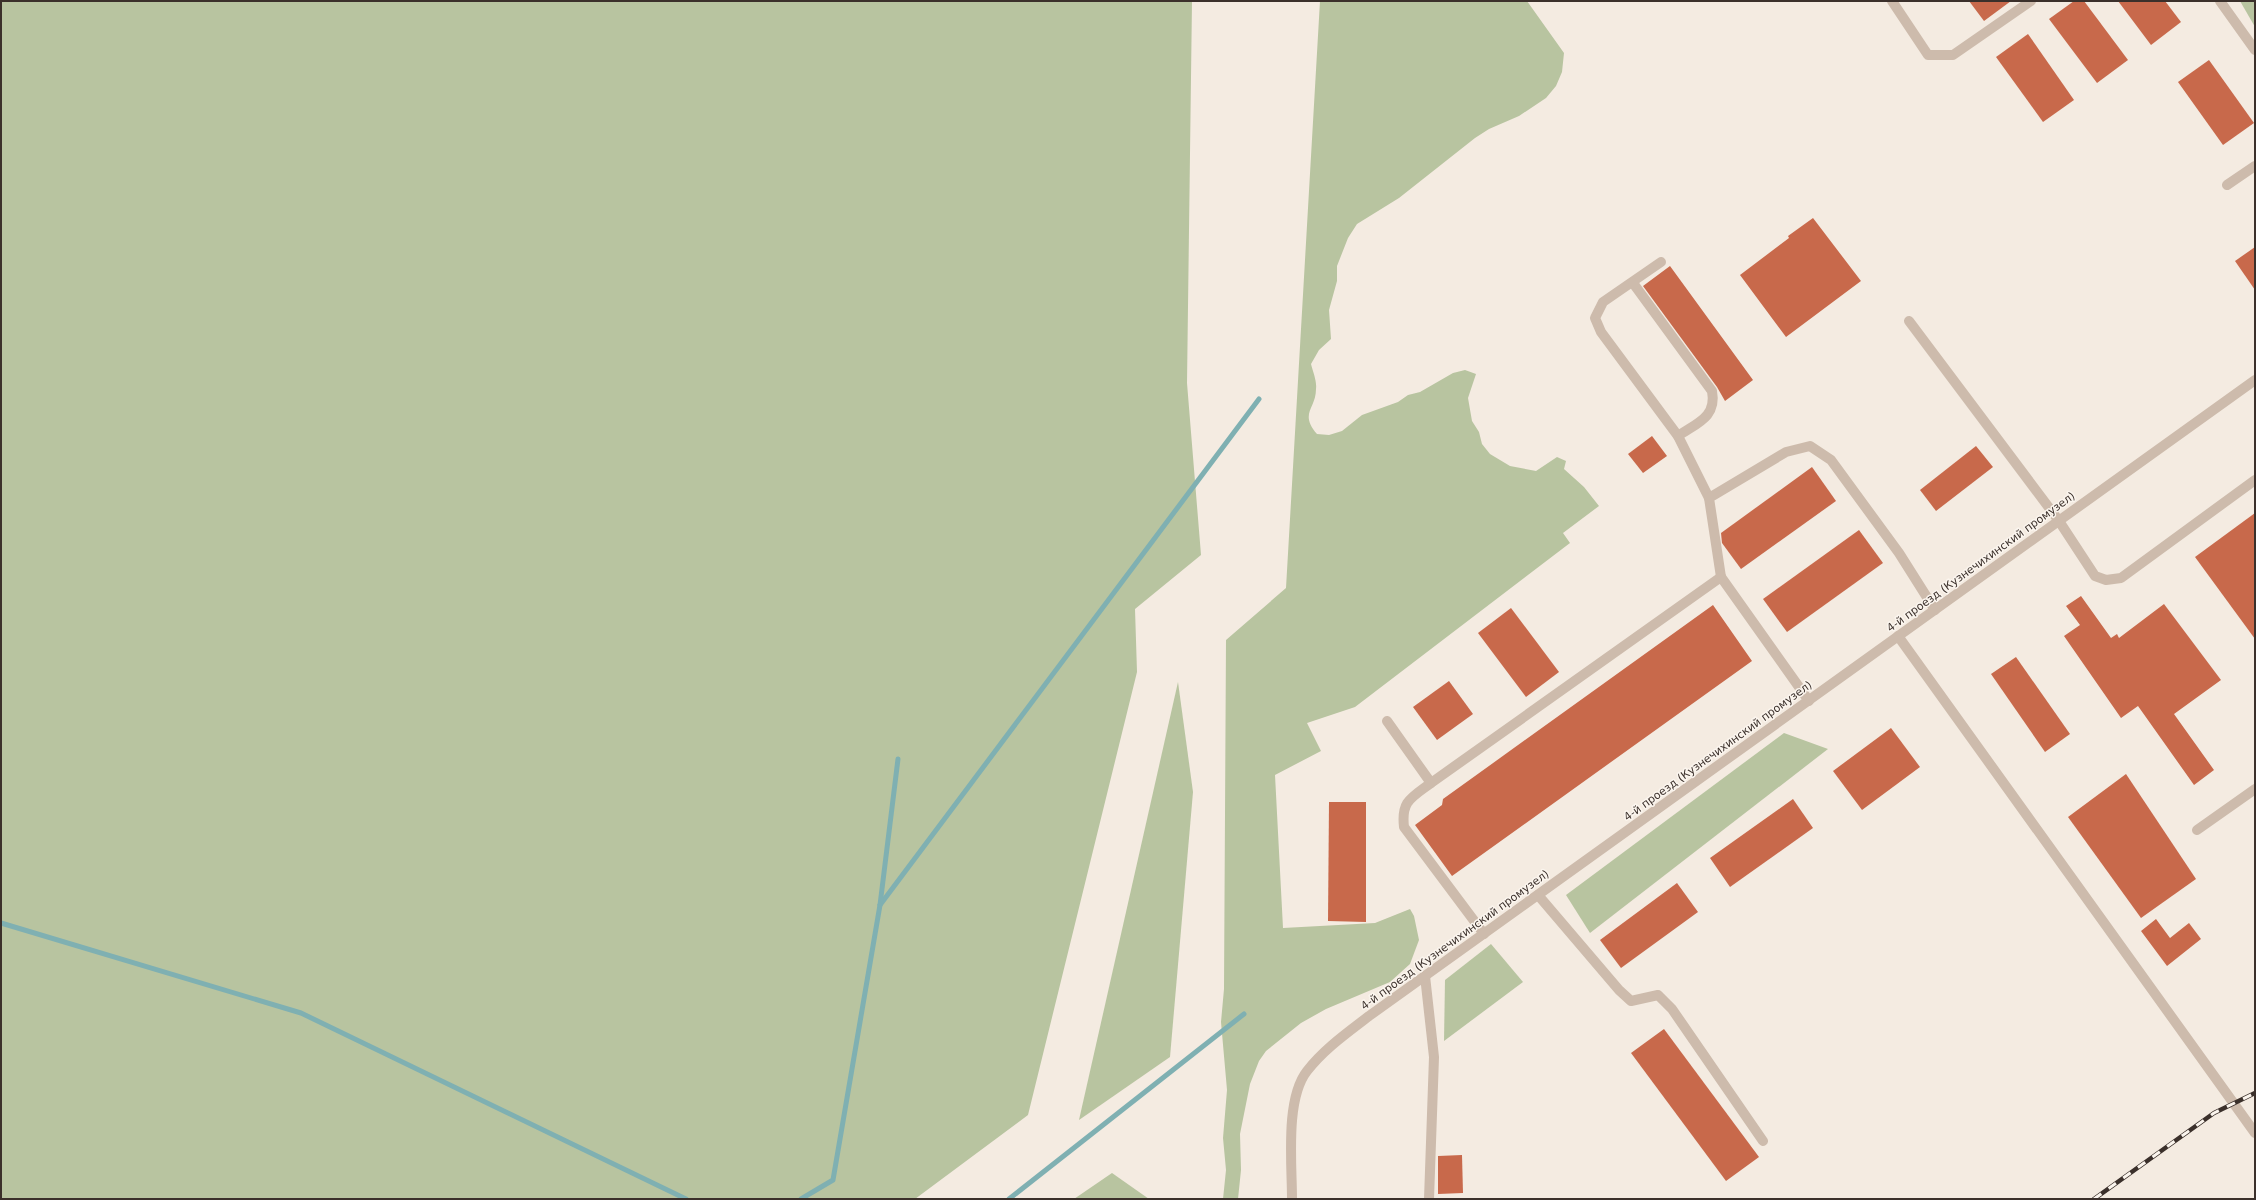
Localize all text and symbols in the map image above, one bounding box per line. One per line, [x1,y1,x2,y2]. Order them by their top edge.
street label: 4-й проезд (Кузнечихинский промузел) [1884,489,2078,635]
street label: 4-й проезд (Кузнечихинский промузел) [1621,678,1815,824]
street label: 4-й проезд (Кузнечихинский промузел) [1358,867,1552,1013]

